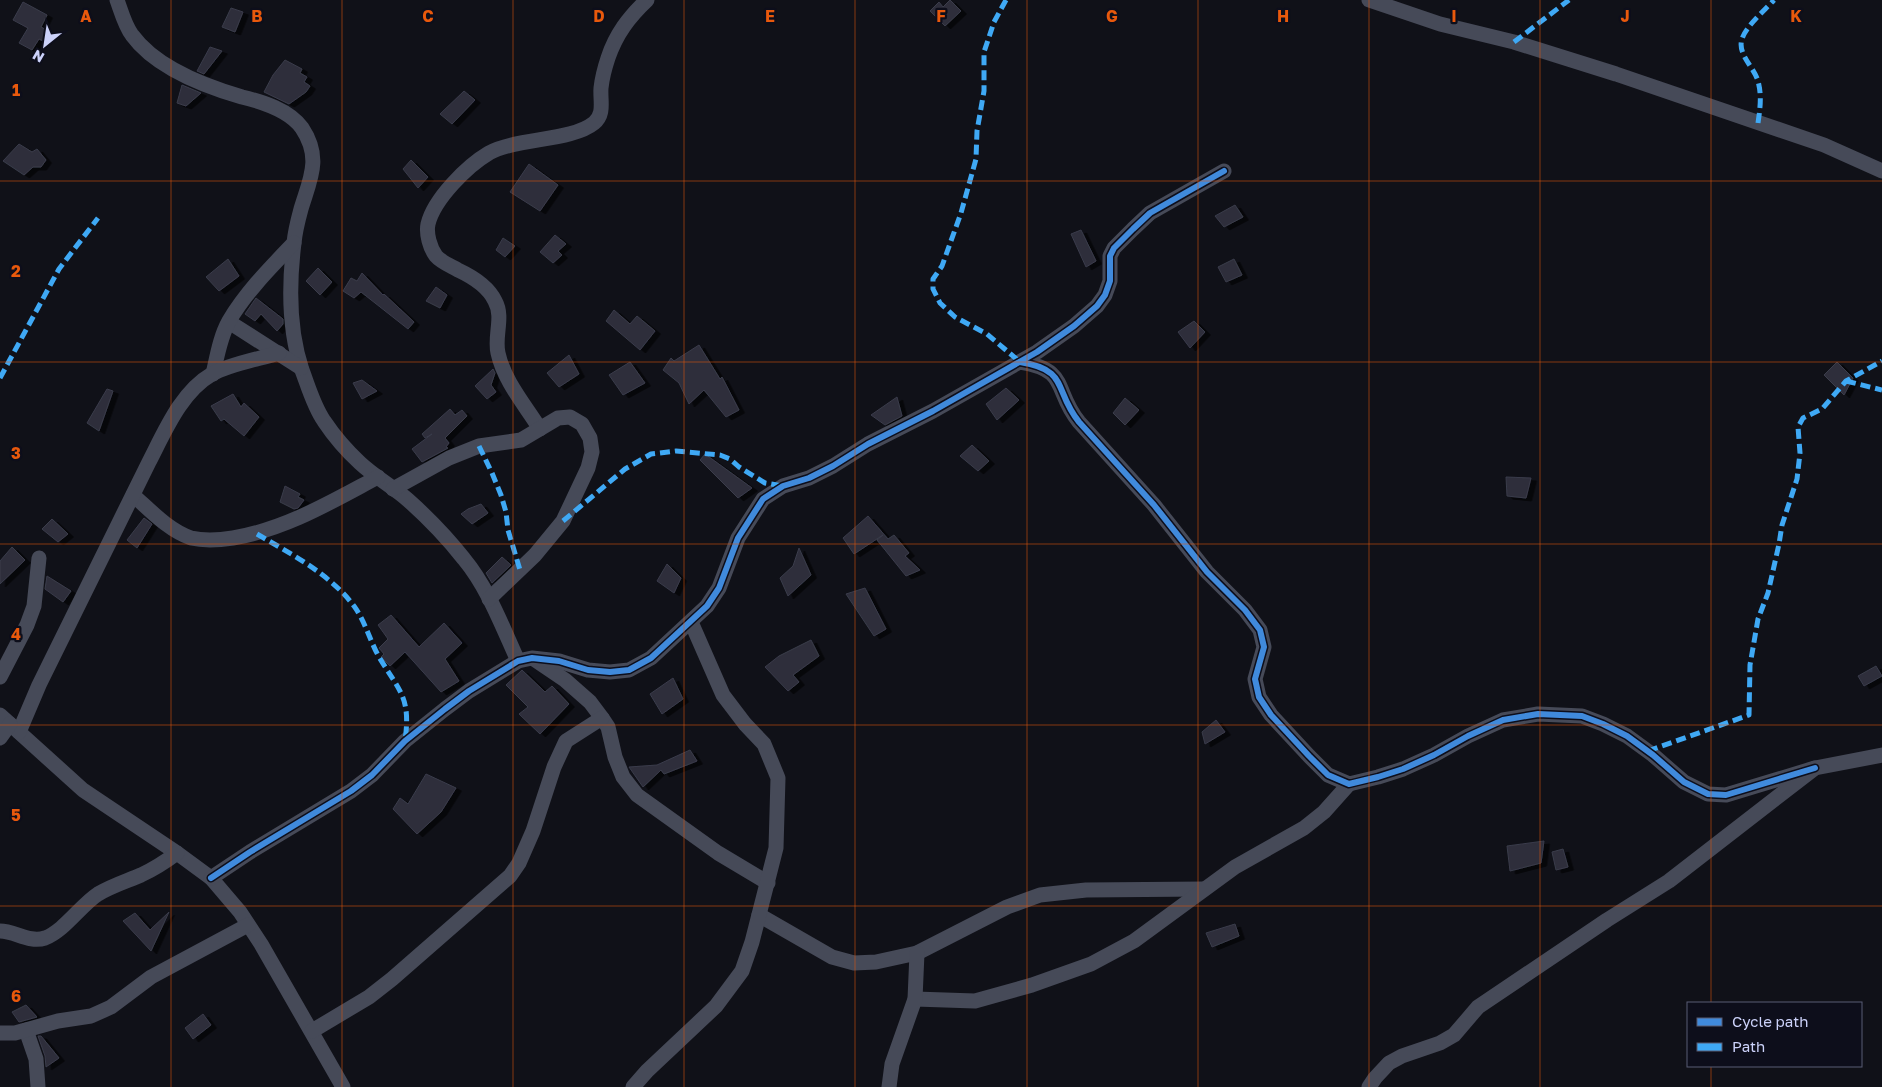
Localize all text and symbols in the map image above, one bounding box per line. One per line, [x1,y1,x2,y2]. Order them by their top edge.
text: A [80,6,92,26]
text: B [251,6,263,26]
text: C [422,6,434,26]
text: D [593,6,605,26]
text: E [765,6,775,26]
text: F [936,6,946,26]
text: G [1106,6,1118,26]
text: H [1277,6,1289,26]
text: I [1451,6,1457,26]
text: J [1620,6,1630,26]
text: K [1790,6,1802,26]
north arrow [20,20,70,70]
text: N [29,47,47,67]
text: 1 [12,80,20,100]
text: 2 [11,261,21,281]
text: 3 [11,443,21,463]
text: 4 [11,624,21,644]
text: 5 [11,805,21,825]
text: 6 [11,986,21,1006]
legend [1687,1002,1862,1067]
text: Cycle path [1732,1012,1808,1030]
text: Path [1732,1037,1765,1055]

